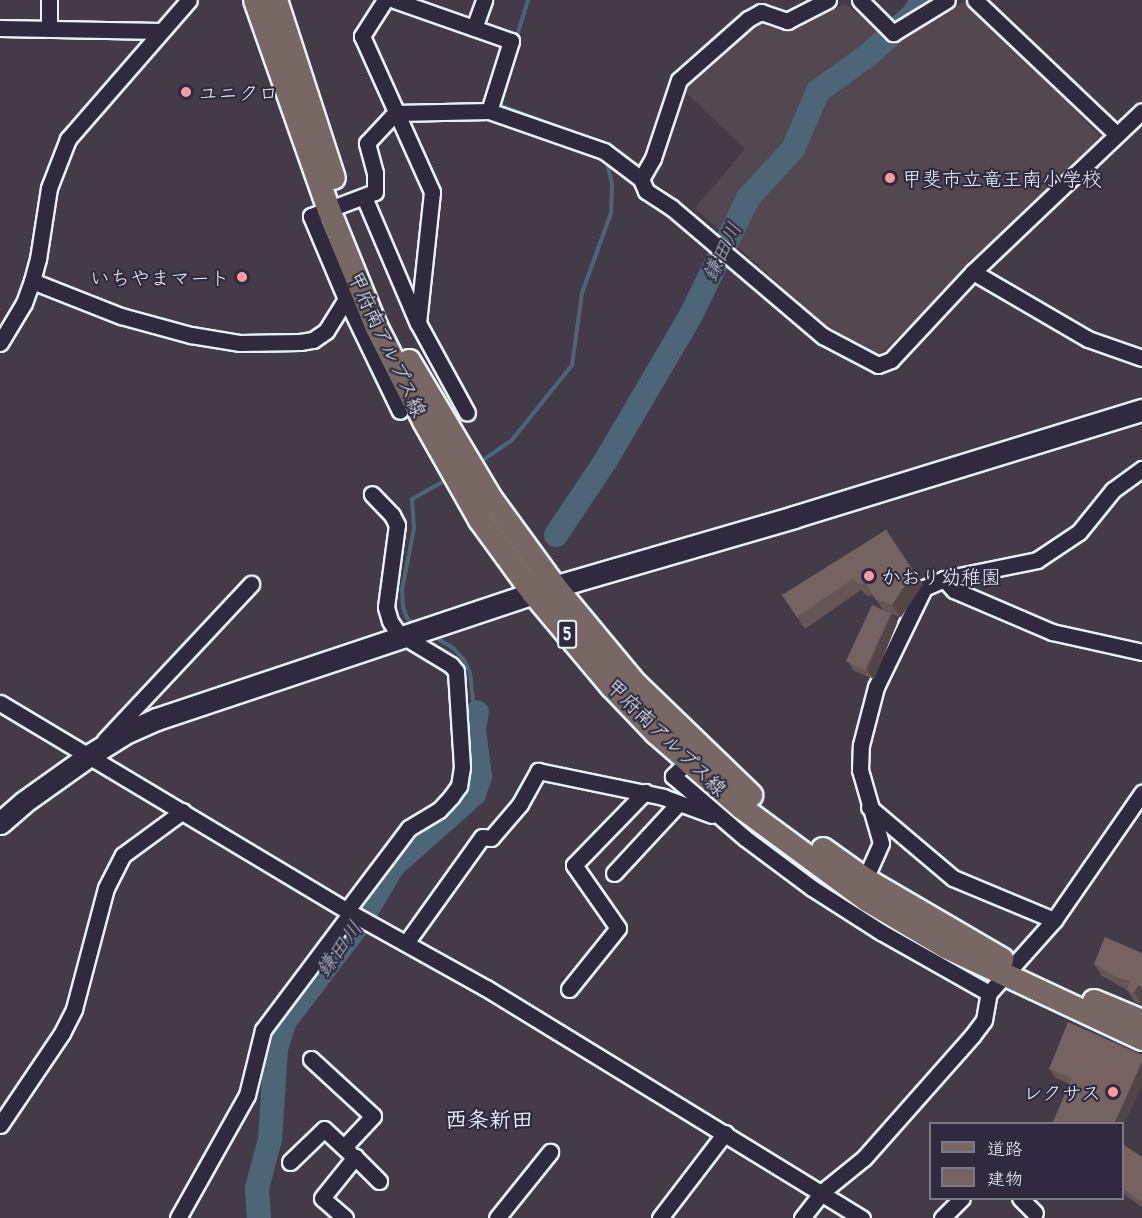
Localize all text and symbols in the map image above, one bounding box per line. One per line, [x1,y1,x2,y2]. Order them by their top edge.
place label: ユニクロ [198,80,278,104]
marker: ユニクロ [179,85,193,99]
place label: 甲斐市立竜王南小学校 [902,166,1102,190]
marker: 甲斐市立竜王南小学校 [883,171,897,185]
water label: 鎌田川 [697,218,747,286]
place label: いちやまマート [90,265,230,289]
street label: 甲府南アルプス線 [343,266,433,422]
marker: いちやまマート [235,270,249,284]
place label: かおり幼稚園 [881,564,1001,588]
marker: かおり幼稚園 [862,569,876,583]
road number: 5 [556,619,578,649]
street label: 甲府南アルプス線 [601,673,733,801]
water label: 鎌田川 [310,916,368,982]
place label: レクサス [1021,1080,1101,1104]
marker: レクサス [1106,1085,1120,1099]
district label: 西条新田 [445,1107,533,1133]
legend [929,1122,1124,1200]
text: 道路 [987,1136,1023,1161]
text: 建物 [987,1166,1023,1191]

